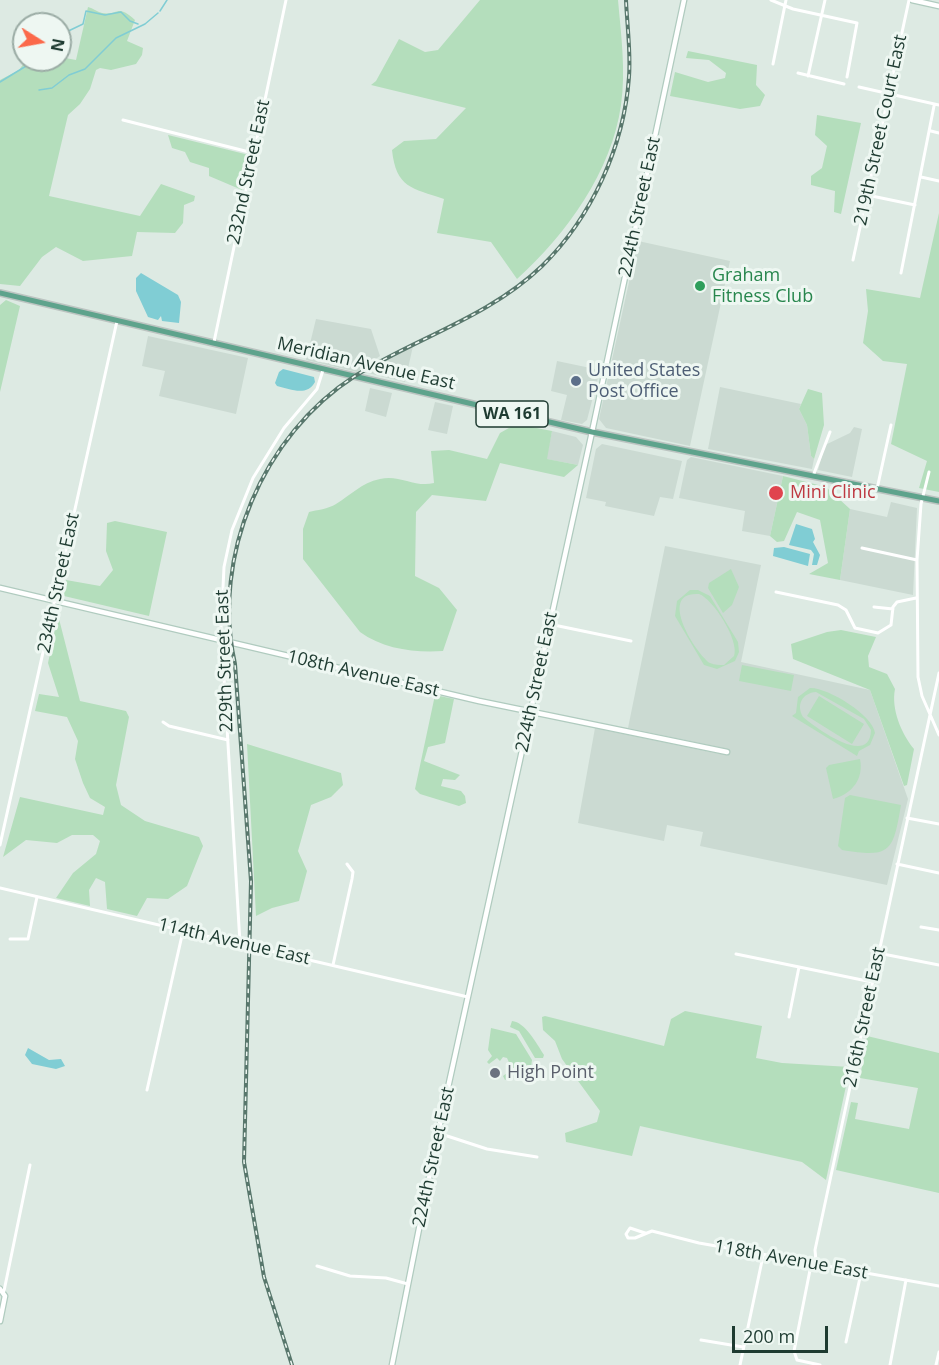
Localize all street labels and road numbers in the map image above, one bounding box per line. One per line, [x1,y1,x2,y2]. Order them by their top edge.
street label: 219th Street Court East [850,33,912,227]
street label: 232nd Street East [223,98,275,246]
street label: 224th Street East [615,135,665,279]
street label: Meridian Avenue East [275,333,457,395]
road number: WA 161 [476,401,548,427]
street label: 234th Street East [34,511,84,655]
street label: 229th Street East [212,589,238,733]
street label: 224th Street East [512,610,562,754]
street label: 108th Avenue East [285,646,441,702]
street label: 114th Avenue East [156,914,312,970]
street label: 216th Street East [840,945,890,1089]
street label: 224th Street East [409,1085,459,1229]
street label: 118th Avenue East [713,1236,869,1284]

